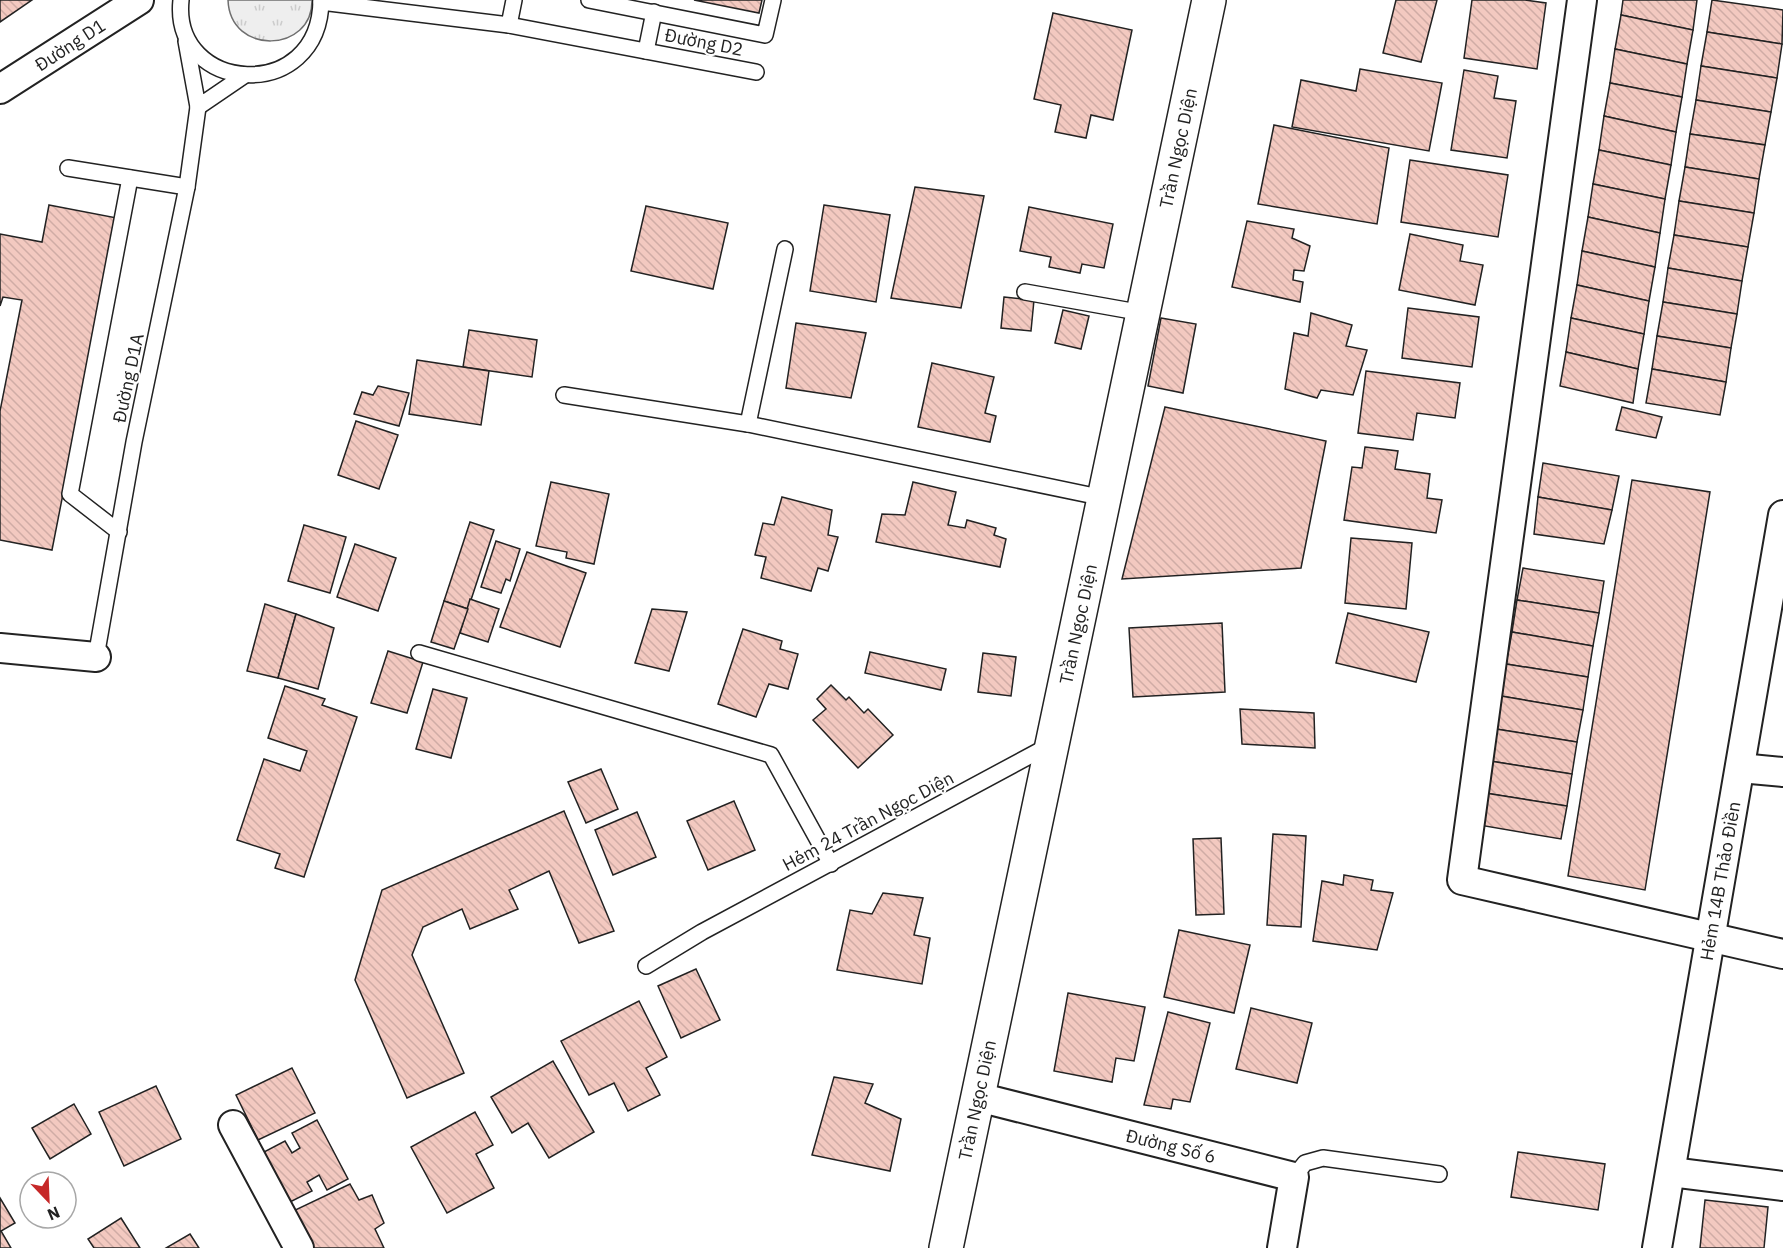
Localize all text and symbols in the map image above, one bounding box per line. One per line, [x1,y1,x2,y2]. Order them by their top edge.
street label: Đường D1 [30,14,110,76]
street label: Đường D2 [663,23,745,61]
street label: Trần Ngọc Diện [1154,86,1202,210]
street label: Đường D1A [107,331,149,425]
street label: Trần Ngọc Diện [1054,562,1102,686]
street label: Hẻm 24 Trần Ngọc Diện [778,766,958,876]
street label: Hẻm 14B Thảo Điền [1695,800,1745,962]
street label: Trần Ngọc Diện [953,1038,1001,1162]
street label: Đường Số 6 [1124,1124,1218,1168]
north arrow [18,1170,78,1230]
text: N [45,1202,63,1225]

